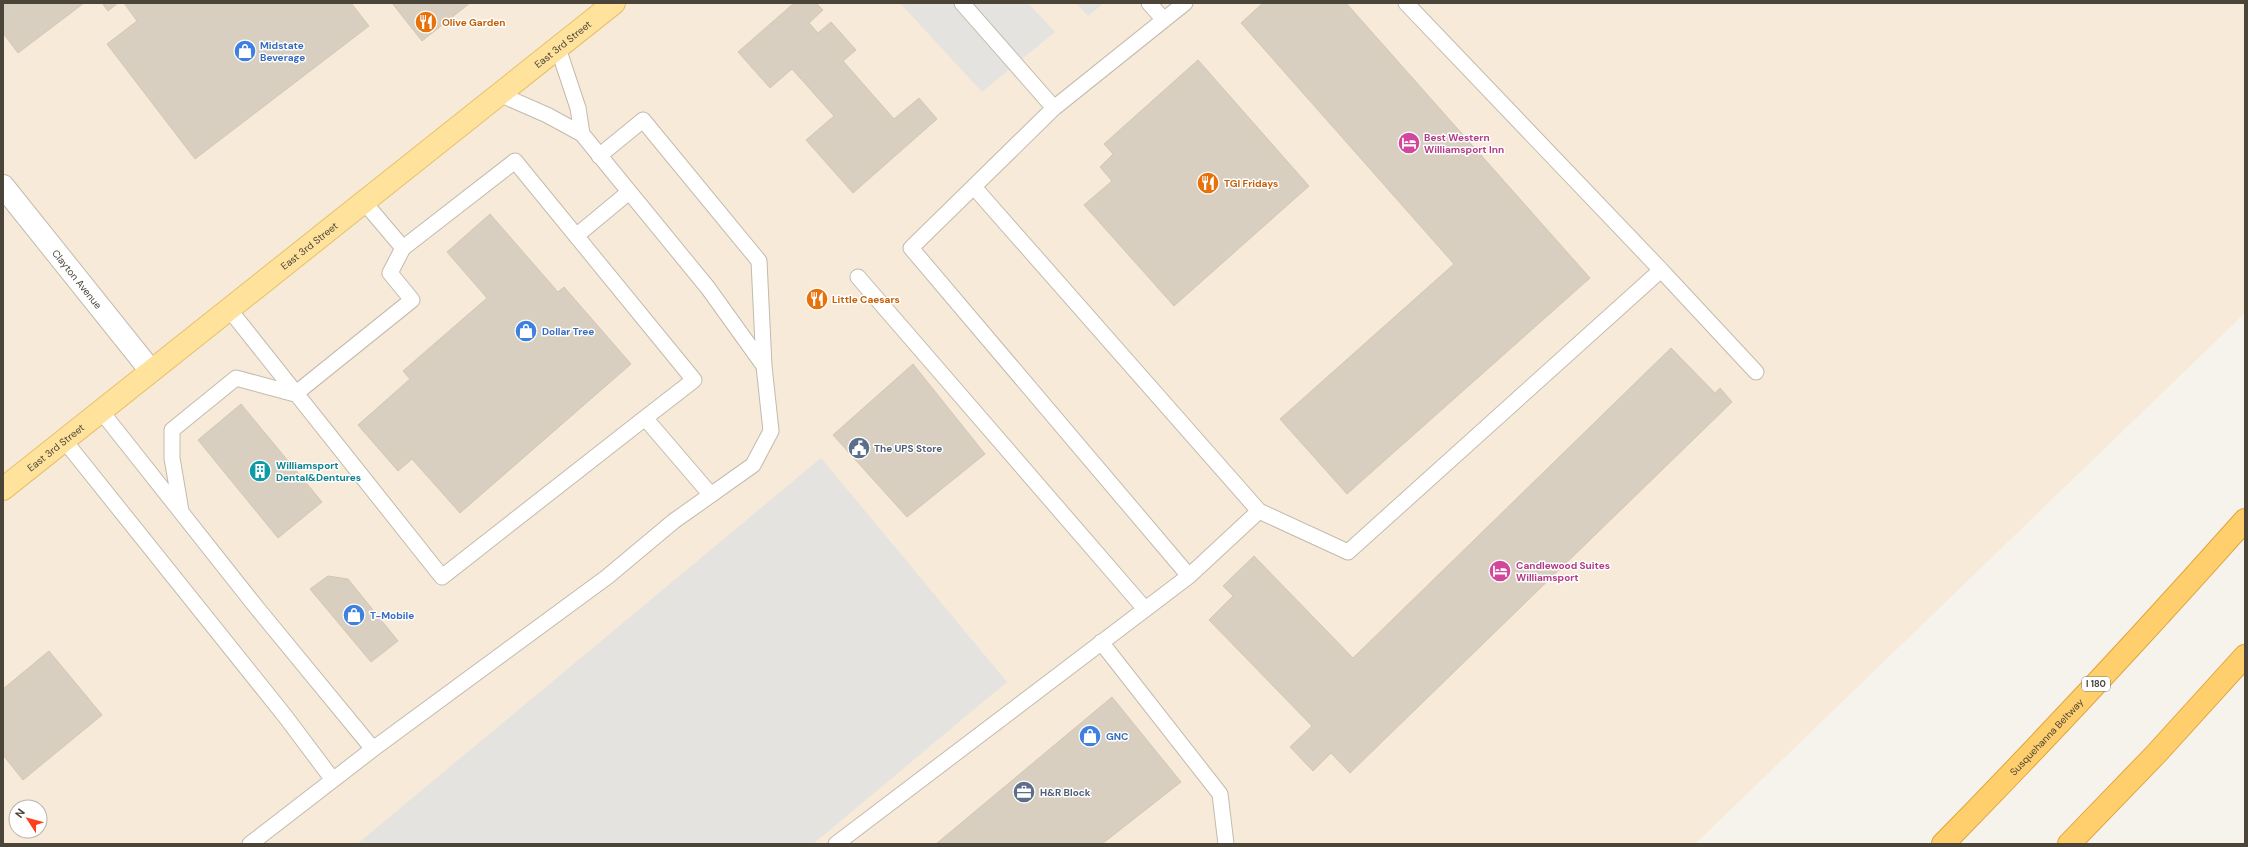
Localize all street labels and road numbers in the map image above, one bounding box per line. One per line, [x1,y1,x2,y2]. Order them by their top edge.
street label: East 3rd Street [532,18,594,71]
street label: East 3rd Street [278,219,341,273]
street label: Clayton Avenue [49,247,105,312]
street label: East 3rd Street [25,421,87,474]
road number: I 180 [2082,677,2110,691]
street label: Susquehanna Beltway [2007,695,2086,778]

